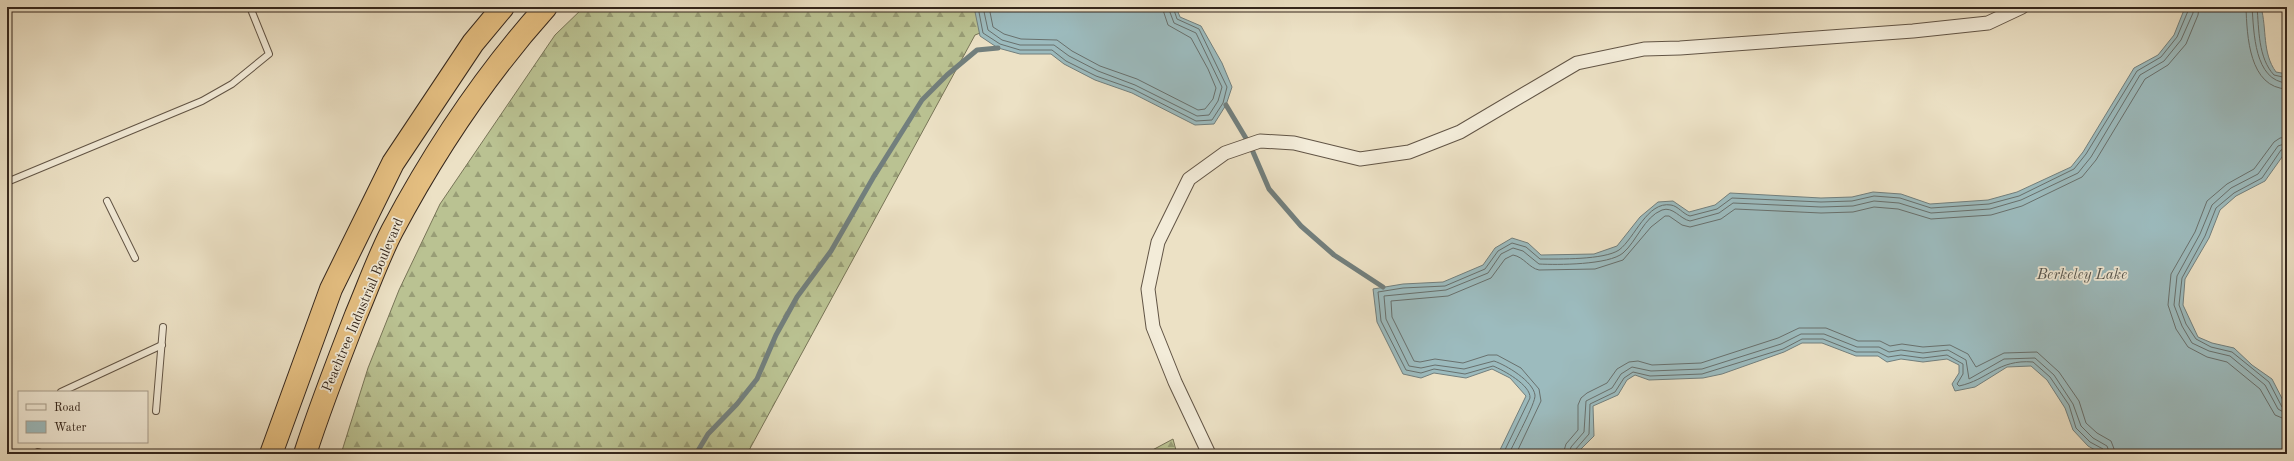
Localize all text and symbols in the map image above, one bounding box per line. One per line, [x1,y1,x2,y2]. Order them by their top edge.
street label: Peachtree Industrial Boulevard [320,216,406,394]
water label: Berkeley Lake [2036,268,2127,283]
legend [18,391,148,443]
text: Road [54,402,81,414]
text: Water [54,422,87,434]

